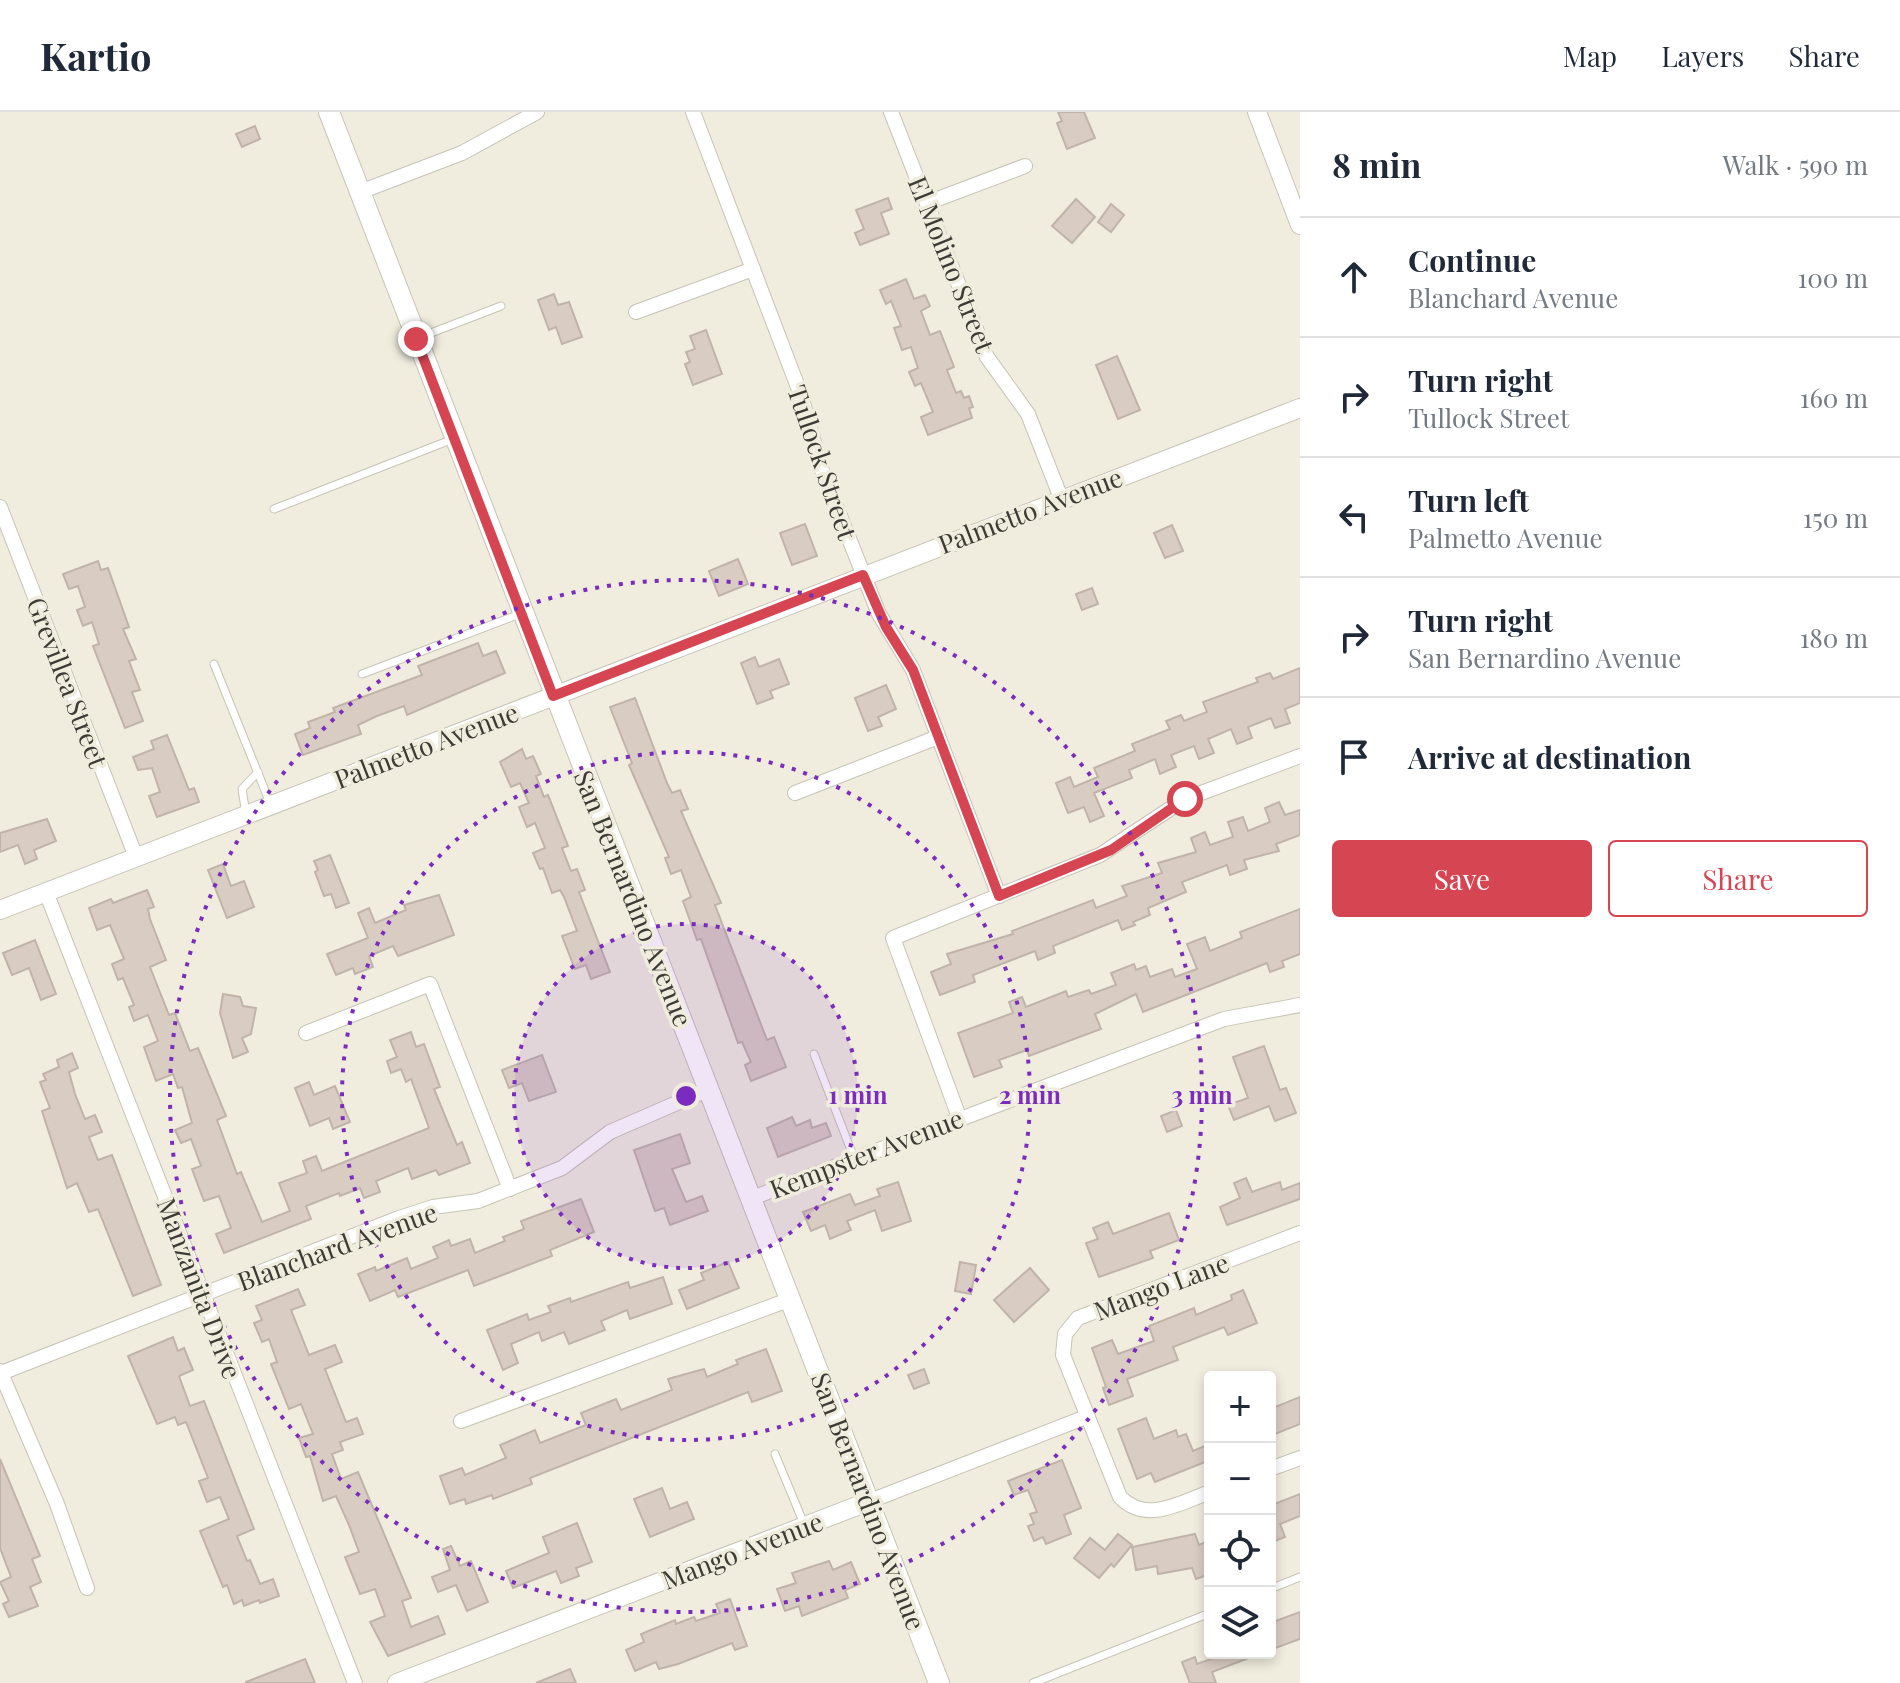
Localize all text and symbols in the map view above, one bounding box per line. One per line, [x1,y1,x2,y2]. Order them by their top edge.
text: Kartio [40,30,151,81]
text: Map [1563,37,1617,74]
text: Layers [1661,37,1744,74]
text: Share [1788,37,1860,74]
text: 8 min [1332,141,1421,187]
text: Walk · 590 m [1722,147,1868,182]
street label: El Molino Street [901,171,1004,358]
text: Continue [1408,240,1536,280]
icon: ahead [1332,255,1376,299]
text: 100 m [1798,260,1868,295]
text: Blanchard Avenue [1408,280,1618,315]
route end [398,321,434,357]
text: Turn right [1408,360,1553,400]
icon: right [1332,375,1376,419]
street label: Tullock Street [780,380,866,545]
text: 160 m [1800,380,1868,415]
text: Tullock Street [1408,400,1569,435]
street label: Palmetto Avenue [933,459,1127,561]
text: Turn left [1408,480,1529,520]
icon: left [1332,495,1376,539]
text: 150 m [1803,500,1868,535]
text: Palmetto Avenue [1408,520,1603,555]
street label: Grevillea Street [20,592,117,773]
text: Turn right [1408,600,1553,640]
icon: right [1332,615,1376,659]
text: 180 m [1800,620,1868,655]
text: San Bernardino Avenue [1408,640,1681,675]
street label: Palmetto Avenue [329,694,523,796]
icon: arrive [1332,735,1376,779]
text: Arrive at destination [1408,737,1691,777]
street label: San Bernardino Avenue [567,765,701,1031]
route start [1167,781,1203,817]
button: Save [1332,840,1592,917]
button: Share [1608,840,1868,917]
text: 1 min [829,1078,888,1110]
text: 2 min [999,1078,1061,1110]
text: 3 min [1171,1078,1233,1110]
centre of rings [672,1082,700,1110]
street label: Kempster Avenue [764,1100,968,1206]
street label: Manzanita Drive [149,1192,251,1384]
street label: Blanchard Avenue [232,1194,442,1298]
street label: Mango Lane [1089,1244,1233,1328]
street label: San Bernardino Avenue [804,1367,934,1635]
map controls [1204,1371,1276,1659]
button: + [1204,1371,1276,1443]
button: − [1204,1443,1276,1515]
street label: Mango Avenue [656,1503,828,1597]
button: locate [1204,1515,1276,1587]
button: layers [1204,1587,1276,1659]

